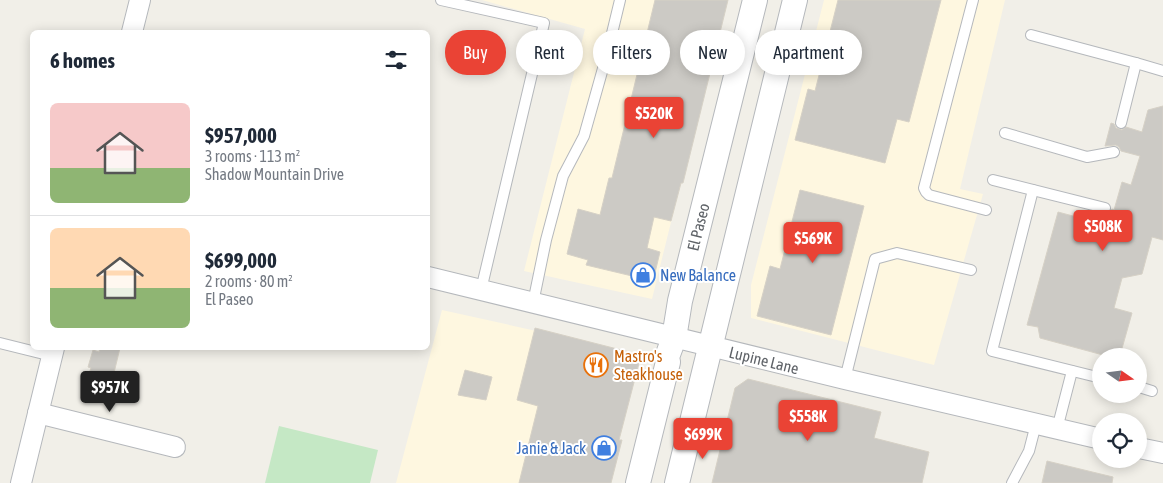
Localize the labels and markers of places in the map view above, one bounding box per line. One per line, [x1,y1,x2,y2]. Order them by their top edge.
pin: $520K [619,96,689,139]
pin: $508K [1068,210,1138,252]
pin: $569K [778,222,848,264]
shop icon: New Balance [630,262,656,288]
place label: New Balance [660,266,736,284]
place label: Mastro's Steakhouse [614,347,683,383]
restaurant icon: Mastro's Steakhouse [583,352,609,378]
pin: $957K [75,370,145,413]
pin: $558K [773,400,843,442]
pin: $699K [668,418,738,460]
shop icon: Janie & Jack [591,435,617,461]
place label: Janie & Jack [517,439,586,457]

